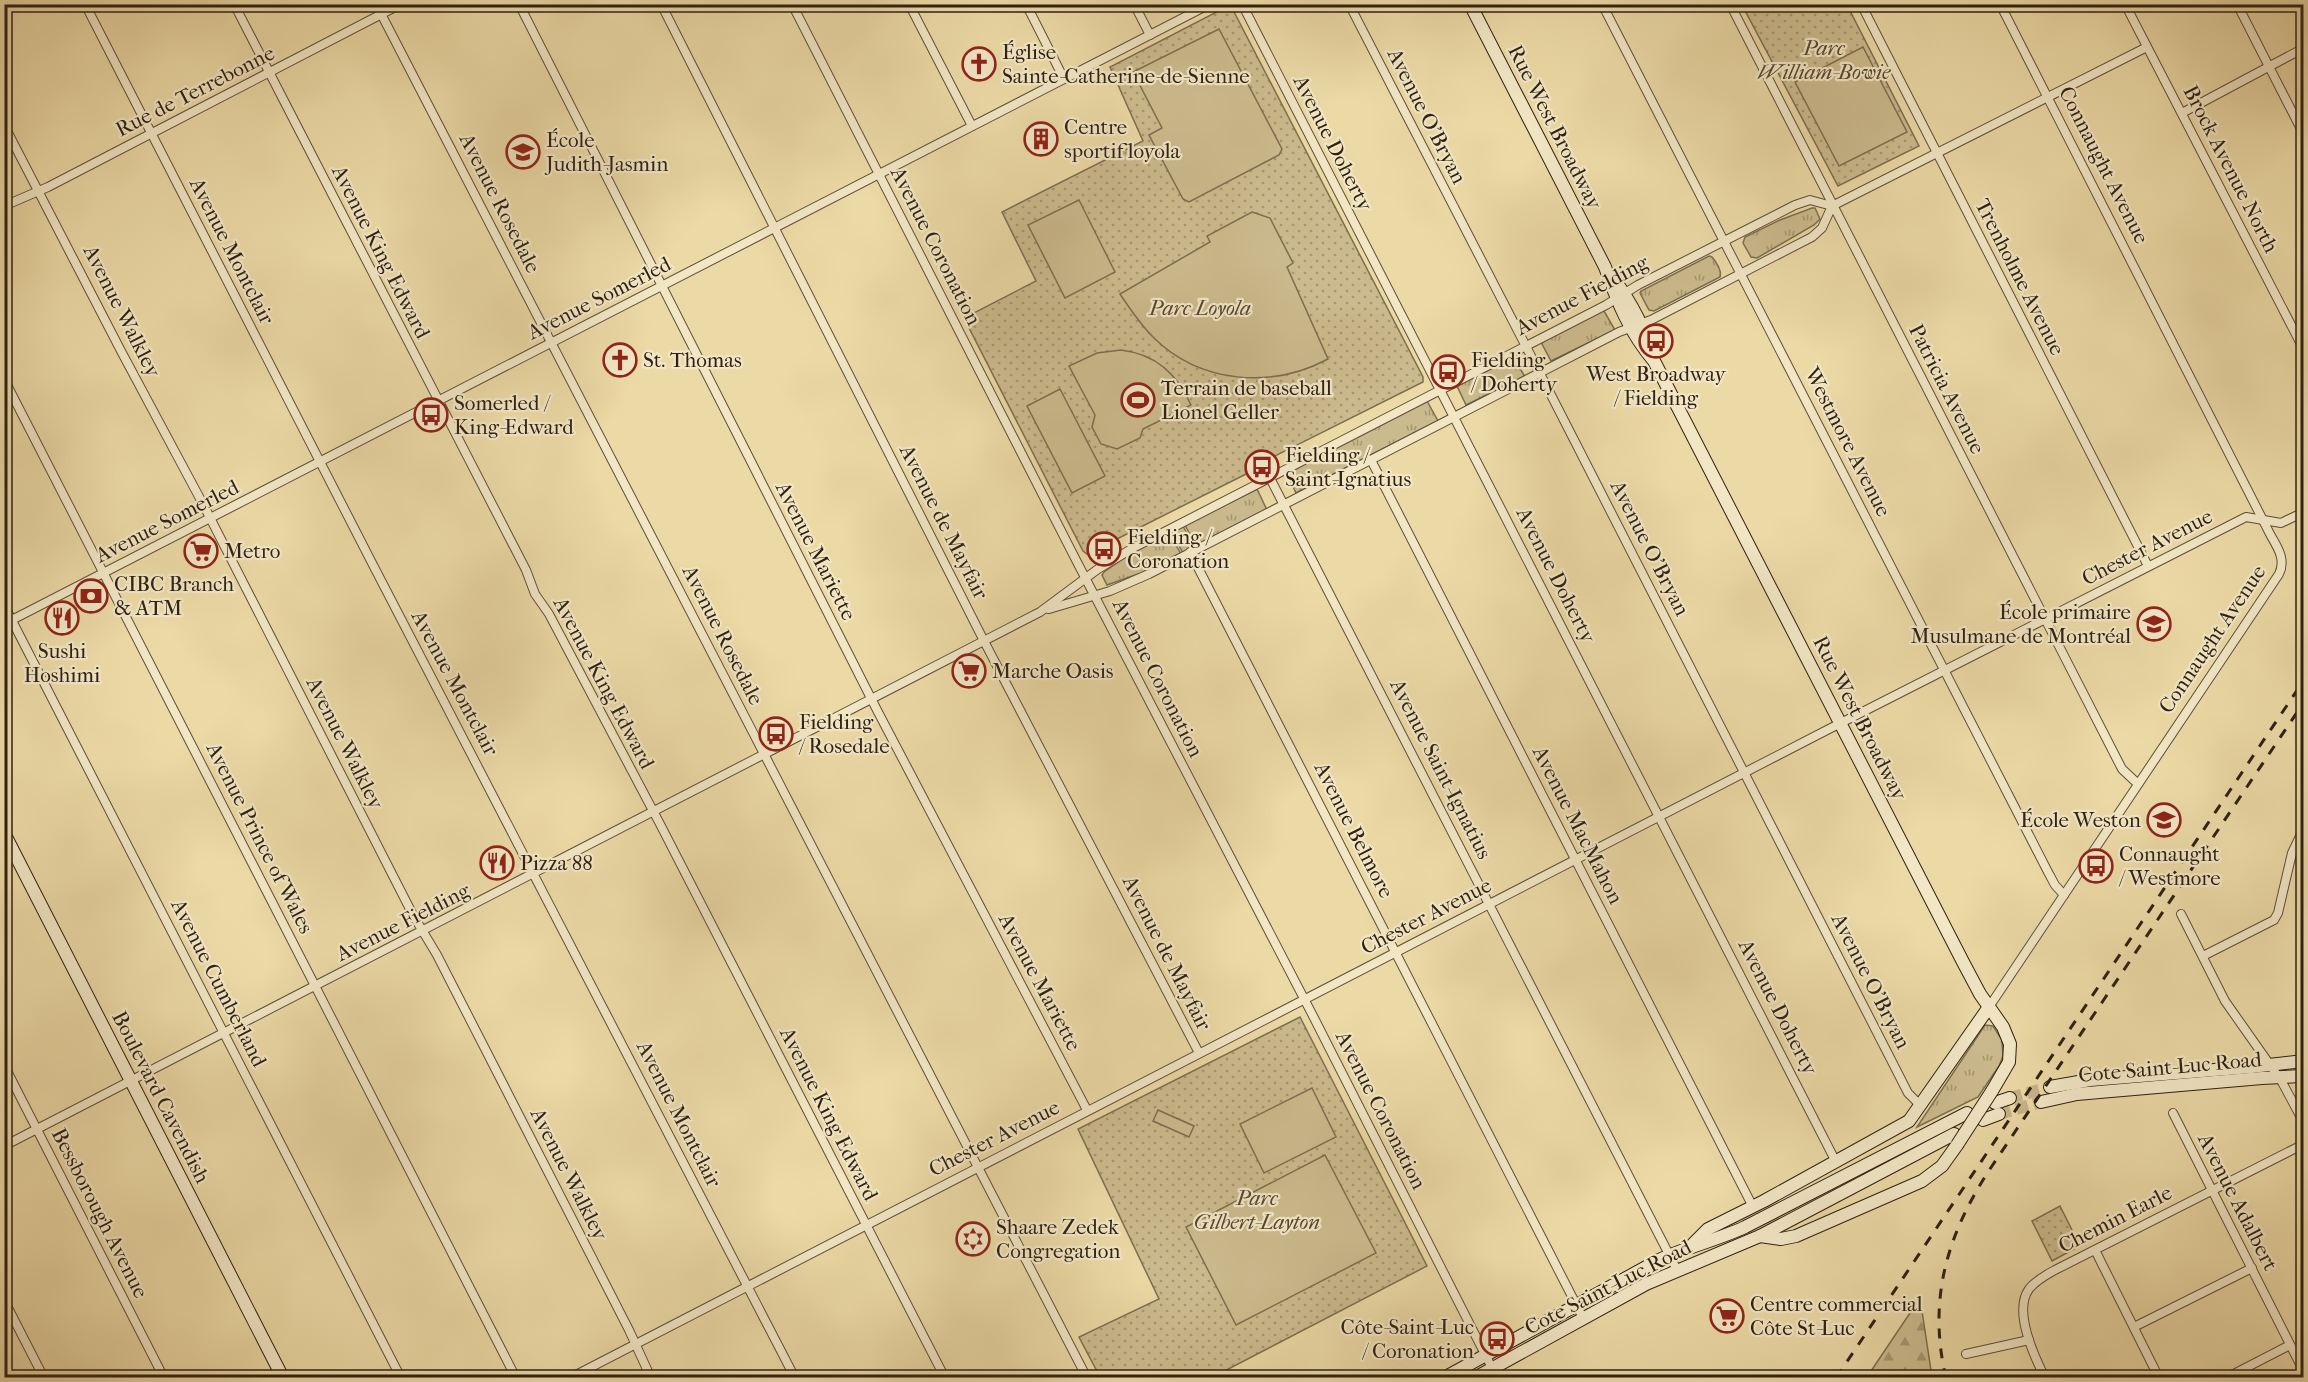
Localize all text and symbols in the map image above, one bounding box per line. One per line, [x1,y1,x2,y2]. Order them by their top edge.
park label: Parc William-Bowie [1758,36,1891,84]
place label: Église Sainte-Catherine-de-Sienne [1002,40,1250,88]
street label: Rue de Terrebonne [112,41,278,141]
street label: Rue West Broadway [1503,41,1607,214]
street label: Avenue O'Bryan [1382,43,1471,188]
church icon: Église Sainte-Catherine-de-Sienne [961,46,997,82]
street label: Avenue Doherty [1288,70,1378,215]
street label: Brock Avenue North [2178,81,2284,257]
street label: Connaught Avenue [2054,82,2154,248]
place label: Centre sportif loyola [1064,115,1181,163]
building icon: Centre sportif loyola [1023,121,1059,157]
street label: Avenue Rosedale [454,128,545,277]
place label: École Judith-Jasmin [544,128,668,176]
school or university icon: École Judith-Jasmin [505,134,541,170]
street label: Avenue King Edward [327,161,435,343]
street label: Avenue Coronation [885,162,986,329]
street label: Avenue Montclair [184,173,279,328]
street label: Trenholme Avenue [1970,195,2070,359]
street label: Avenue Walkley [78,240,166,382]
street label: Avenue Fielding [1511,250,1653,340]
street label: Avenue Somerled [522,251,675,345]
park label: Parc Loyola [1148,296,1251,320]
street label: Patricia Avenue [1904,320,1990,458]
bus stop icon: West Broadway / Fielding [1638,323,1674,359]
church icon: St. Thomas [602,342,638,378]
place label: St. Thomas [643,348,742,372]
place label: Fielding / Doherty [1470,348,1558,396]
bus stop icon: Fielding / Doherty [1430,354,1466,390]
place label: West Broadway / Fielding [1585,362,1727,410]
street label: Westmore Avenue [1800,363,1896,521]
place label: Terrain de baseball Lionel Geller [1161,376,1332,424]
sports icon: Terrain de baseball Lionel Geller [1120,382,1156,418]
place label: Somerled / King-Edward [454,391,574,439]
bus stop icon: Somerled / King-Edward [413,397,449,433]
street label: Avenue de Mayfair [894,440,993,603]
place label: Fielding / Saint-Ignatius [1285,443,1411,491]
bus stop icon: Fielding / Saint-Ignatius [1244,449,1280,485]
street label: Avenue Somerled [90,474,243,568]
street label: Avenue O'Bryan [1605,475,1694,620]
street label: Avenue Mariette [770,477,861,624]
street label: Avenue Doherty [1511,502,1601,647]
street label: Chester Avenue [2078,504,2216,590]
place label: Fielding / Coronation [1127,525,1229,573]
bus stop icon: Fielding / Coronation [1086,531,1122,567]
supermarket icon: Metro [183,533,219,569]
place label: Metro [224,539,280,563]
street label: Avenue Rosedale [677,560,768,709]
street label: Connaught Avenue [2154,561,2270,717]
place label: CIBC Branch & ATM [114,572,234,620]
bank icon: CIBC Branch & ATM [73,578,109,614]
street label: Avenue King Edward [548,592,660,773]
street label: Avenue Coronation [1107,594,1208,761]
restaurant icon: Sushi Hoshimi [44,600,80,636]
place label: École primaire Musulmane de Montréal [1911,600,2131,648]
street label: Avenue Montclair [406,605,503,760]
school or university icon: École primaire Musulmane de Montréal [2136,606,2172,642]
street label: Rue West Broadway [1808,632,1912,805]
place label: Sushi Hoshimi [24,639,100,687]
supermarket icon: Marche Oasis [951,653,987,689]
place label: Marche Oasis [992,659,1114,683]
street label: Avenue Walkley [301,672,389,814]
street label: Avenue Saint-Ignatius [1385,674,1497,863]
place label: Fielding / Rosedale [798,710,890,758]
bus stop icon: Fielding / Rosedale [758,716,794,752]
street label: Avenue Prince of Wales [201,738,319,938]
street label: Avenue MacMahon [1527,741,1628,908]
street label: Avenue Belmore [1309,757,1399,902]
school or university icon: École Weston [2146,802,2182,838]
place label: École Weston [2020,808,2141,832]
place label: Connaught / Westmore [2118,842,2221,890]
restaurant icon: Pizza 88 [479,845,515,881]
bus stop icon: Connaught / Westmore [2078,848,2114,884]
place label: Pizza 88 [520,851,593,875]
street label: Avenue de Mayfair [1117,871,1216,1034]
street label: Chester Avenue [1357,873,1495,959]
street label: Avenue Fielding [331,878,474,966]
street label: Avenue Cumberland [166,894,272,1071]
street label: Avenue Mariette [993,908,1086,1055]
street label: Avenue O'Bryan [1826,908,1915,1053]
street label: Avenue Doherty [1733,934,1823,1079]
street label: Boulevard Cavendish [107,1007,215,1187]
street label: Avenue King Edward [775,1023,883,1205]
street label: Avenue Coronation [1330,1026,1431,1193]
street label: Avenue Montclair [631,1036,726,1191]
street label: Cote Saint-Luc Road [2077,1047,2263,1087]
street label: Chester Avenue [925,1095,1063,1181]
street label: Avenue Walkley [525,1103,613,1245]
street label: Bessborough Avenue [47,1124,153,1302]
street label: Avenue Adalbert [2193,1129,2283,1275]
street label: Chemin Earle [2054,1180,2176,1258]
park label: Parc Gilbert-Layton [1194,1186,1320,1234]
place label: Shaare Zedek Congregation [996,1215,1121,1263]
synagogue icon: Shaare Zedek Congregation [955,1221,991,1257]
street label: Cote Saint-Luc Road [1521,1234,1696,1339]
place label: Centre commercial Côte St-Luc [1750,1292,1923,1340]
supermarket icon: Centre commercial Côte St-Luc [1709,1298,1745,1334]
place label: Côte-Saint-Luc / Coronation [1341,1315,1474,1363]
bus stop icon: Côte-Saint-Luc / Coronation [1479,1321,1515,1357]

